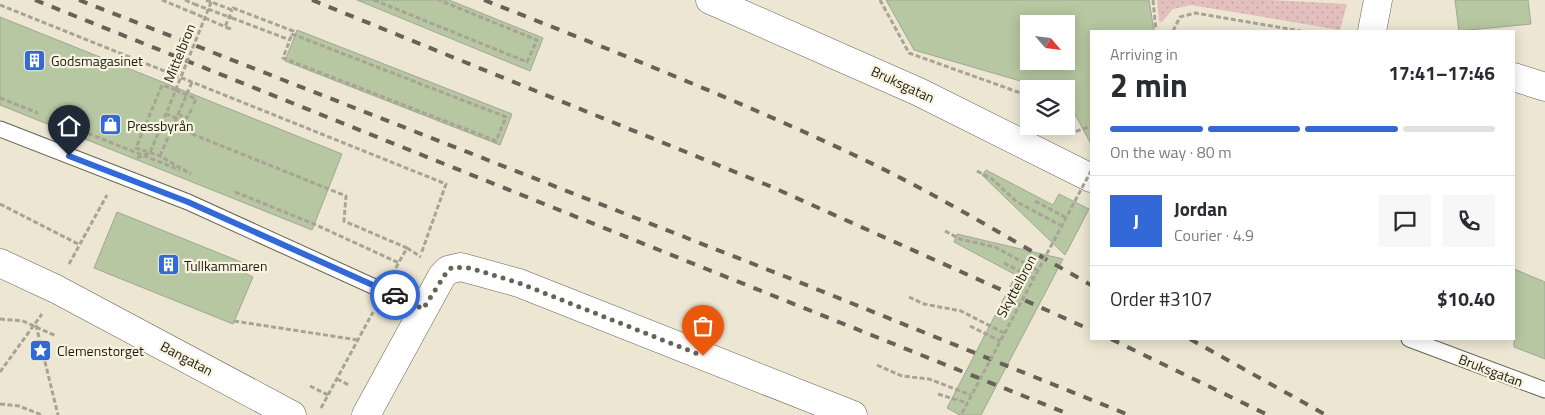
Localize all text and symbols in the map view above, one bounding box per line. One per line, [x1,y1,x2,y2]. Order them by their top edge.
north arrow [1020,15,1075,70]
map controls [1020,15,1075,135]
street label: Mittelbron [158,20,200,86]
text: Arriving in [1110,42,1178,66]
building icon: Godsmagasinet [23,48,47,72]
place label: Godsmagasinet [51,50,143,71]
text: 17:41–17:46 [1388,58,1495,87]
street label: Bruksgatan [868,60,938,108]
text: 2 min [1110,61,1188,109]
button: layers [1020,80,1075,135]
pin [48,105,90,156]
icon: home [55,112,83,140]
shop icon: Pressbyrån [99,113,123,137]
place label: Pressbyrån [127,115,193,136]
text: On the way · 80 m [1110,140,1232,164]
text: Jordan [1174,194,1227,223]
button: chat [1379,195,1431,247]
button: phone [1443,195,1495,247]
text: J [1133,206,1139,235]
text: Courier · 4.9 [1174,223,1254,247]
street label: Skyttelbron [991,251,1041,321]
building icon: Tullkammaren [156,253,180,277]
place label: Tullkammaren [184,255,267,276]
courier [370,270,420,320]
icon: car [381,281,409,309]
text: Order #3107 [1110,284,1212,313]
text: $10.40 [1437,284,1495,313]
pin [682,305,724,356]
icon: bag [689,312,717,340]
street label: Bangatan [157,335,217,381]
place icon: Clemenstorget [29,338,53,362]
place label: Clemenstorget [57,340,144,361]
street label: Bruksgatan [1456,348,1526,392]

